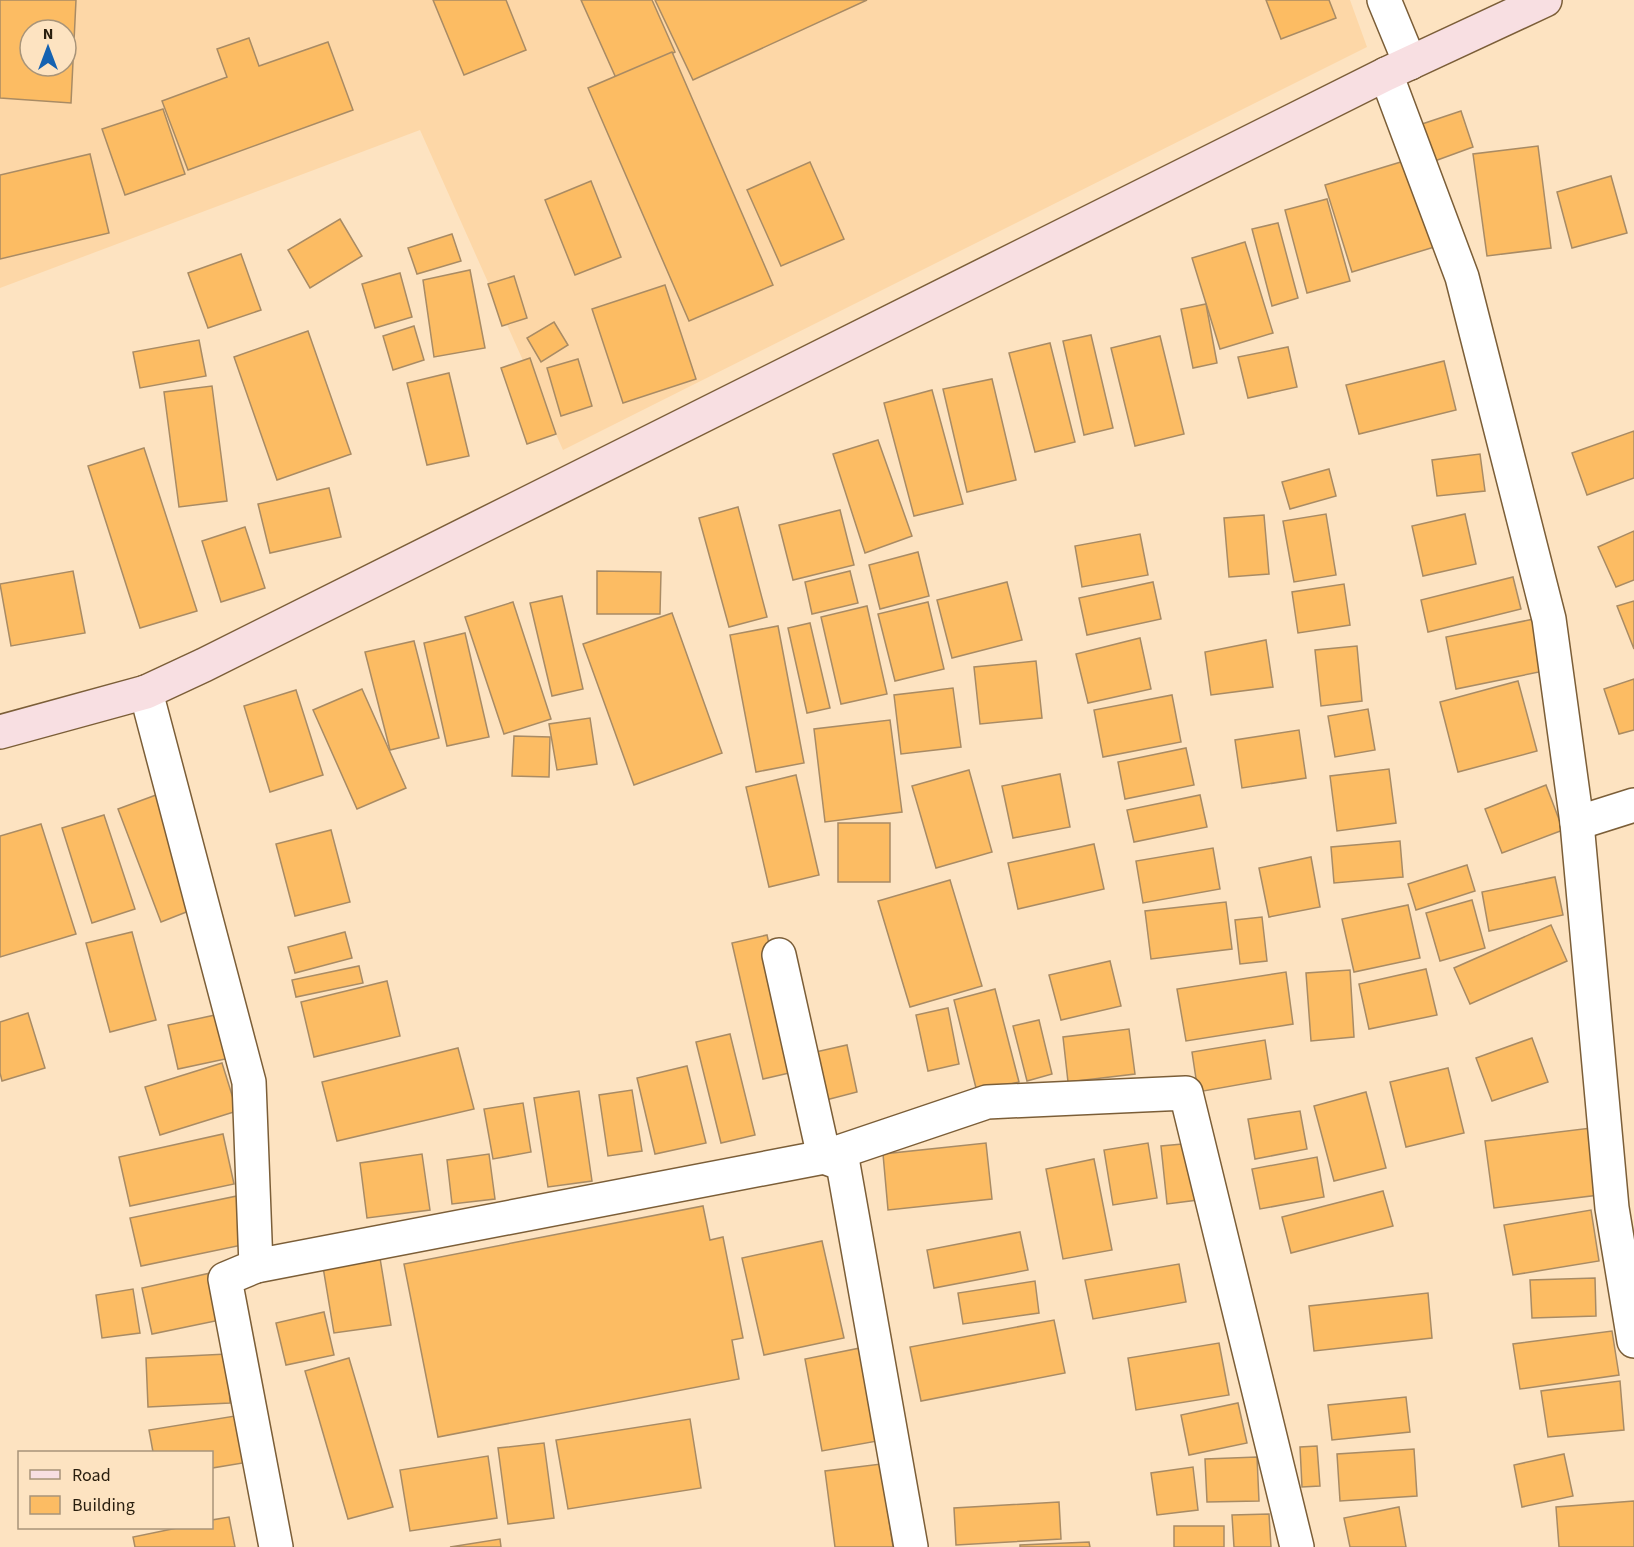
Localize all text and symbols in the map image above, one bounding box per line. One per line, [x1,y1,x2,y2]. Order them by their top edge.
north arrow [18,18,78,78]
text: N [43,23,53,45]
legend [18,1451,213,1529]
text: Road [72,1463,111,1488]
text: Building [72,1493,135,1518]

